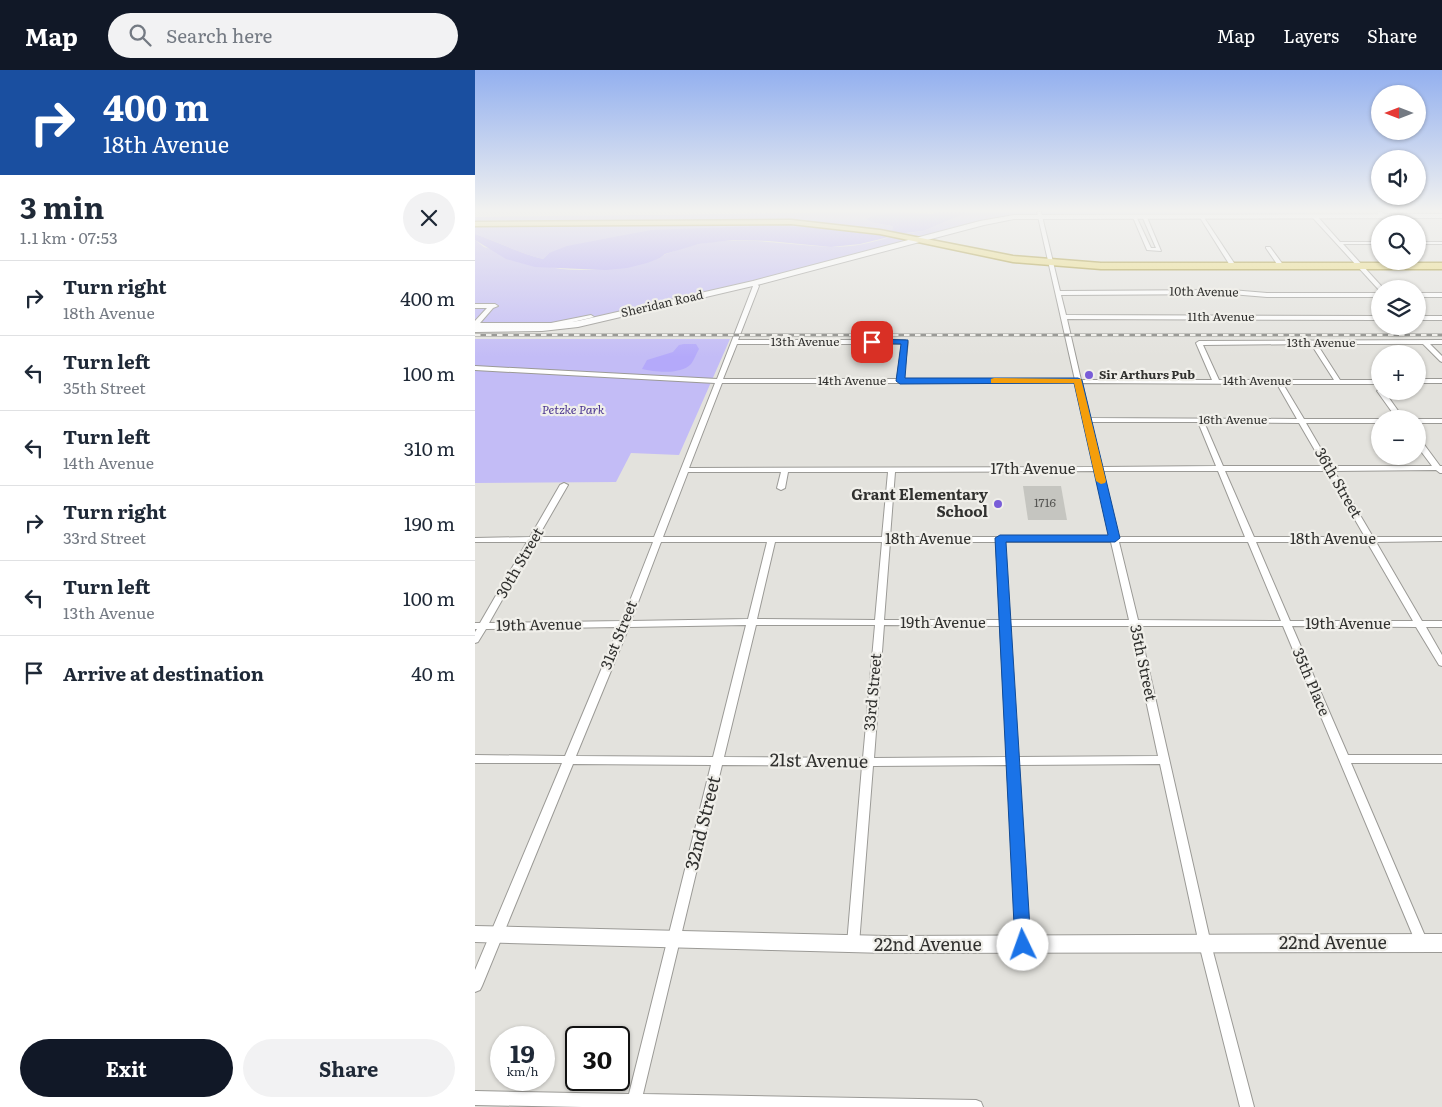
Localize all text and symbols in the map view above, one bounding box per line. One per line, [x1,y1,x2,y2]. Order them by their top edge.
search box [108,13,458,58]
text: Map [25,18,78,53]
icon: search [126,21,154,49]
text: Search here [166,21,272,49]
text: Map [1217,22,1255,49]
text: Layers [1283,22,1339,49]
text: Share [1367,22,1417,49]
text: 400 m [103,80,209,132]
north arrow [1371,85,1426,140]
map controls [1371,85,1426,465]
icon: right [20,90,85,155]
text: 18th Avenue [103,127,229,160]
button: sound [1371,150,1426,205]
text: 3 min [20,184,104,228]
button: close [403,192,455,244]
button: search [1371,215,1426,270]
text: 1.1 km · 07:53 [20,225,118,249]
text: Turn right [63,272,167,300]
button: layers [1371,280,1426,335]
street label: 10th Avenue [1169,281,1239,301]
icon: right [20,284,48,312]
text: 400 m [400,284,455,312]
street label: Sheridan Road [619,285,705,321]
text: 18th Avenue [63,300,155,324]
street label: 11th Avenue [1187,307,1255,325]
pin [851,321,893,363]
icon: arrive [858,328,886,356]
street label: 13th Avenue [771,332,839,350]
street label: 13th Avenue [1287,333,1355,351]
button: + [1371,345,1426,400]
text: Turn left [63,347,150,375]
icon: left [20,359,48,387]
text: 100 m [403,359,455,387]
place label: Sir Arthurs Pub [1099,365,1195,383]
marker: Sir Arthurs Pub [1083,369,1095,381]
street label: 14th Avenue [818,371,886,389]
street label: 14th Avenue [1223,371,1291,389]
text: 35th Street [63,375,146,399]
park label: Petzke Park [542,400,605,418]
street label: 16th Avenue [1199,410,1267,428]
button: − [1371,410,1426,465]
text: Turn left [63,422,150,450]
icon: left [20,434,48,462]
text: 310 m [404,434,455,462]
street label: 36th Street [1310,443,1369,522]
text: 14th Avenue [63,450,154,474]
street label: 17th Avenue [991,456,1076,479]
place label: Grant Elementary School [851,482,989,522]
house number: 1716 [1034,493,1057,511]
text: Turn right [63,497,167,525]
marker: Grant Elementary School [992,498,1004,510]
icon: right [20,509,48,537]
text: 190 m [404,509,455,537]
street label: 30th Street [489,522,548,602]
text: 33rd Street [63,525,146,549]
street label: 18th Avenue [885,526,971,549]
street label: 18th Avenue [1290,526,1376,549]
text: Turn left [63,572,150,600]
icon: left [20,584,48,612]
text: 100 m [403,584,455,612]
street label: 31st Street [593,596,642,673]
text: 13th Avenue [63,600,155,624]
street label: 19th Avenue [900,610,986,633]
street label: 19th Avenue [496,611,582,636]
street label: 19th Avenue [1305,611,1391,634]
street label: 35th Street [1125,622,1164,703]
street label: 35th Place [1288,644,1337,719]
street label: 33rd Street [857,652,886,732]
icon: arrive [20,659,48,687]
text: Arrive at destination [63,659,264,687]
text: 40 m [411,659,455,687]
street label: 21st Avenue [770,745,868,774]
street label: 32nd Street [677,772,726,873]
position arrow [996,918,1048,970]
street label: 22nd Avenue [1279,928,1387,955]
street label: 22nd Avenue [874,930,982,957]
speed limit sign: 30 [565,1026,630,1091]
text: 19 [510,1034,535,1071]
button: Exit [20,1039,233,1097]
button: Share [243,1039,455,1097]
text: km/h [507,1062,538,1080]

